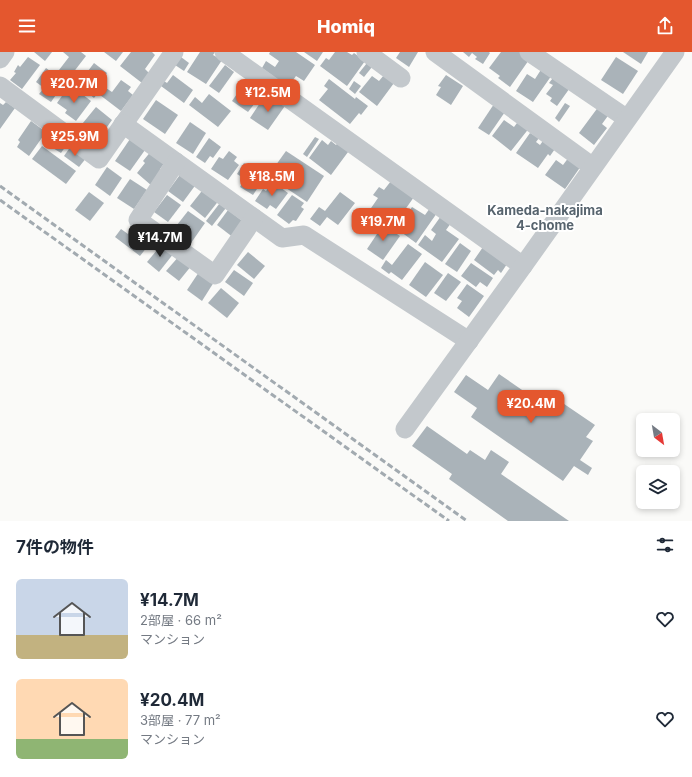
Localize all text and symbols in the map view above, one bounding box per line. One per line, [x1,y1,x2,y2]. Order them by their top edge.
icon: menu [16,15,38,37]
icon: share [654,15,676,37]
text: Homiq [317,16,375,37]
pin: ¥20.7M [41,70,107,104]
text: ¥20.7M [50,75,98,91]
pin: ¥12.5M [235,79,301,113]
text: ¥12.5M [245,84,291,100]
pin: ¥25.9M [42,123,108,157]
text: ¥25.9M [51,128,99,144]
pin: ¥18.5M [239,163,305,197]
text: ¥18.5M [249,168,295,184]
district label: Kameda-nakajima 4-chome [487,202,603,233]
pin: ¥19.7M [350,208,416,242]
text: ¥19.7M [361,213,405,229]
pin: ¥14.7M [127,224,193,258]
text: ¥14.7M [137,229,183,245]
pin: ¥20.4M [498,390,564,424]
text: ¥20.4M [506,395,556,411]
north arrow [636,413,680,457]
map controls [636,413,680,509]
button: layers [636,465,680,509]
icon: filters [654,534,676,556]
text: 7件の物件 [16,537,94,557]
text: ¥14.7M [140,590,199,610]
icon: home [48,595,96,643]
icon: heart [654,608,676,630]
text: 2部屋 · 66 m² [140,612,222,628]
text: マンション [140,631,205,647]
text: ¥20.4M [140,690,204,710]
icon: home [48,695,96,743]
icon: heart [654,708,676,730]
text: 3部屋 · 77 m² [140,712,221,728]
text: マンション [140,731,205,747]

